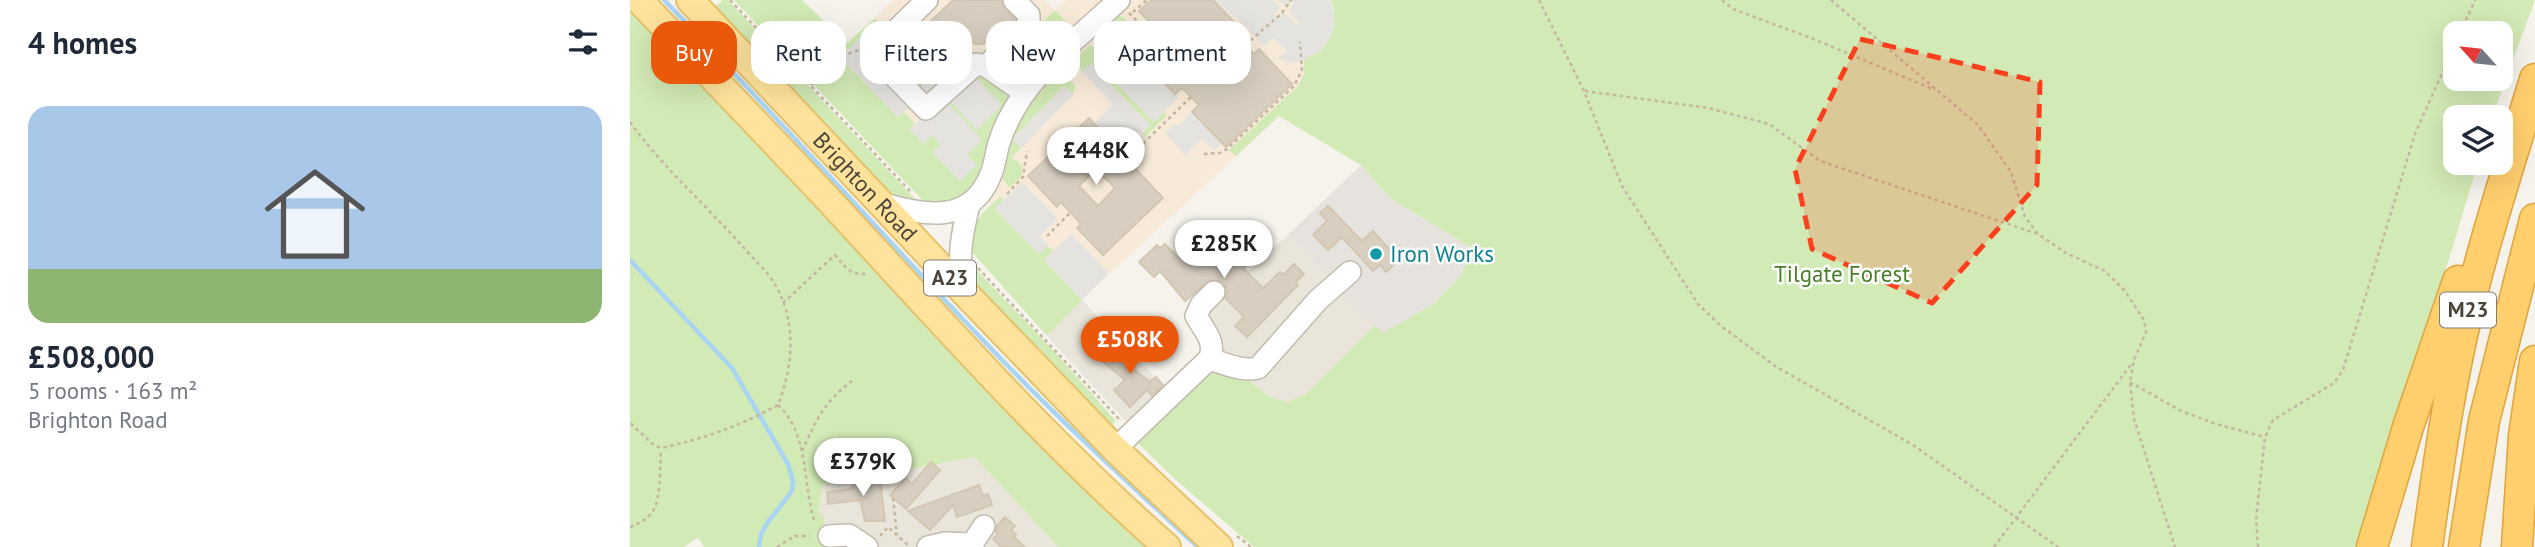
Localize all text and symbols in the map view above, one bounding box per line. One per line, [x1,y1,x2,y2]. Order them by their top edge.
chip: Buy [651,21,737,84]
chip: Rent [751,21,846,84]
chip: Filters [860,21,972,84]
chip: New [986,21,1080,84]
chip: Apartment [1094,21,1251,84]
north arrow [2443,21,2513,91]
map controls [2443,21,2513,175]
text: 4 homes [28,23,137,62]
icon: filters [564,23,602,61]
button: layers [2443,105,2513,175]
street label: Brighton Road [807,125,924,247]
pin: £448K [1047,128,1145,187]
text: £448K [1063,135,1129,164]
icon: home [252,151,378,277]
pin: £285K [1175,220,1273,280]
text: £285K [1191,228,1257,257]
place label: Iron Works [1390,239,1494,268]
marker: Iron Works [1368,246,1384,262]
park label: Tilgate Forest [1774,259,1910,288]
road number: A23 [924,260,976,296]
road number: M23 [2440,292,2496,328]
pin: £508K [1081,316,1179,376]
text: £508K [1097,324,1163,353]
text: £508,000 [28,337,155,376]
text: 5 rooms · 163 m² [28,376,197,405]
text: Brighton Road [28,405,168,434]
pin: £379K [814,438,912,498]
text: £379K [830,446,896,475]

